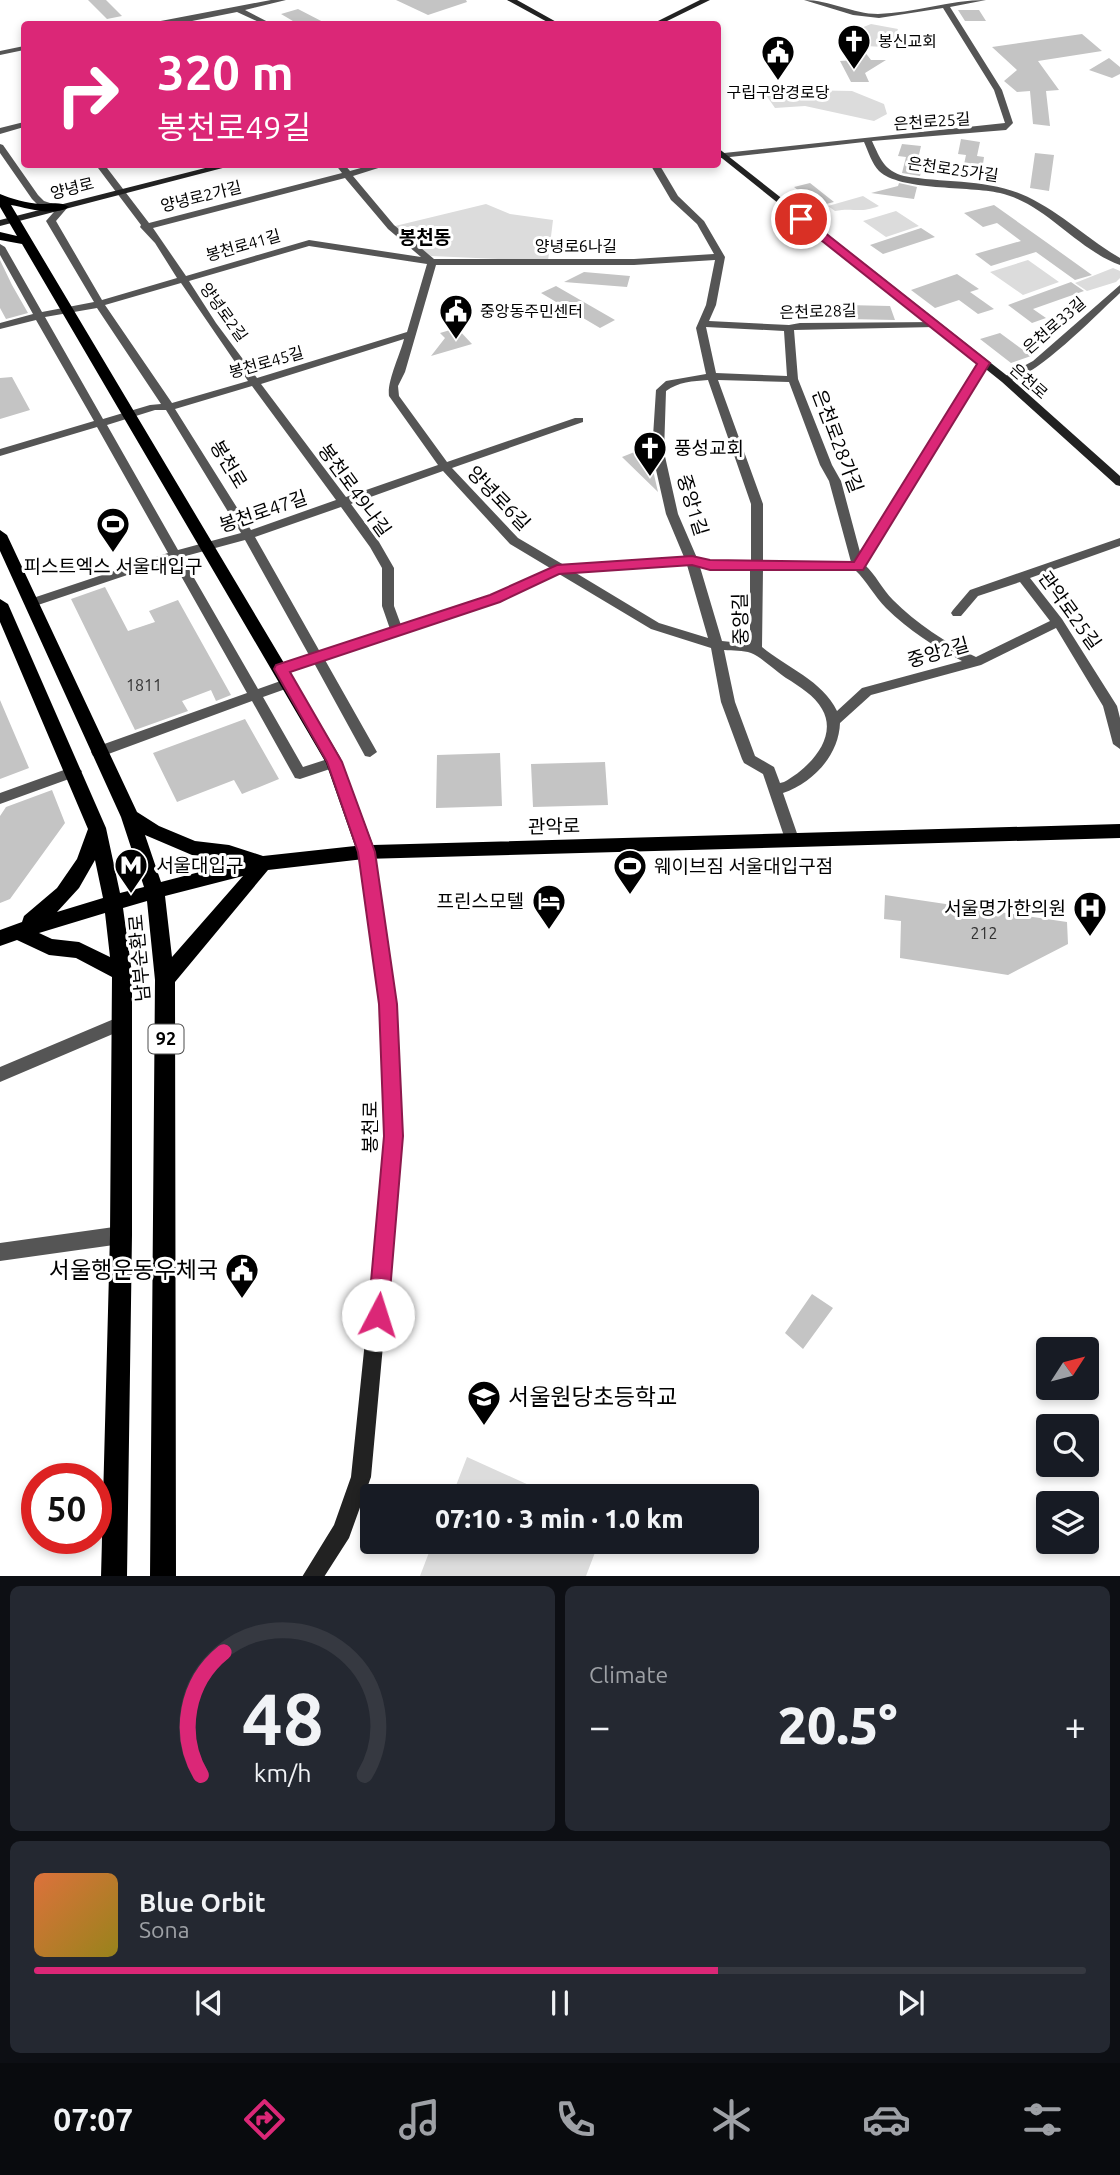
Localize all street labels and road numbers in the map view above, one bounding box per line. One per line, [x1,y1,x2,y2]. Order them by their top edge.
street label: 은천로25길 [893,109,971,133]
street label: 은천로25가길 [906,154,1000,184]
street label: 양녕로 [48,174,96,202]
street label: 양녕로2가길 [159,177,243,215]
street label: 봉천로41길 [204,226,282,264]
street label: 양녕로6나길 [535,237,617,255]
street label: 양녕로2길 [197,279,251,345]
street label: 은천로33길 [1019,293,1089,357]
street label: 은천로28길 [779,301,857,321]
street label: 봉천로45길 [227,343,305,381]
street label: 은천로 [1006,360,1052,402]
street label: 은천로28가길 [808,386,868,496]
street label: 봉천로 [206,436,252,492]
street label: 봉천로49나길 [314,440,396,540]
street label: 양녕로6길 [463,461,535,535]
street label: 중앙1길 [673,472,713,538]
street label: 봉천로47길 [216,486,310,536]
street label: 관악로25길 [1034,567,1106,653]
street label: 중앙길 [729,593,751,645]
street label: 중앙2길 [905,633,971,671]
street label: 관악로 [528,815,580,837]
street label: 남부순환로 [124,914,154,1002]
road number: 92 [148,1024,184,1054]
street label: 봉천로 [359,1101,381,1153]

